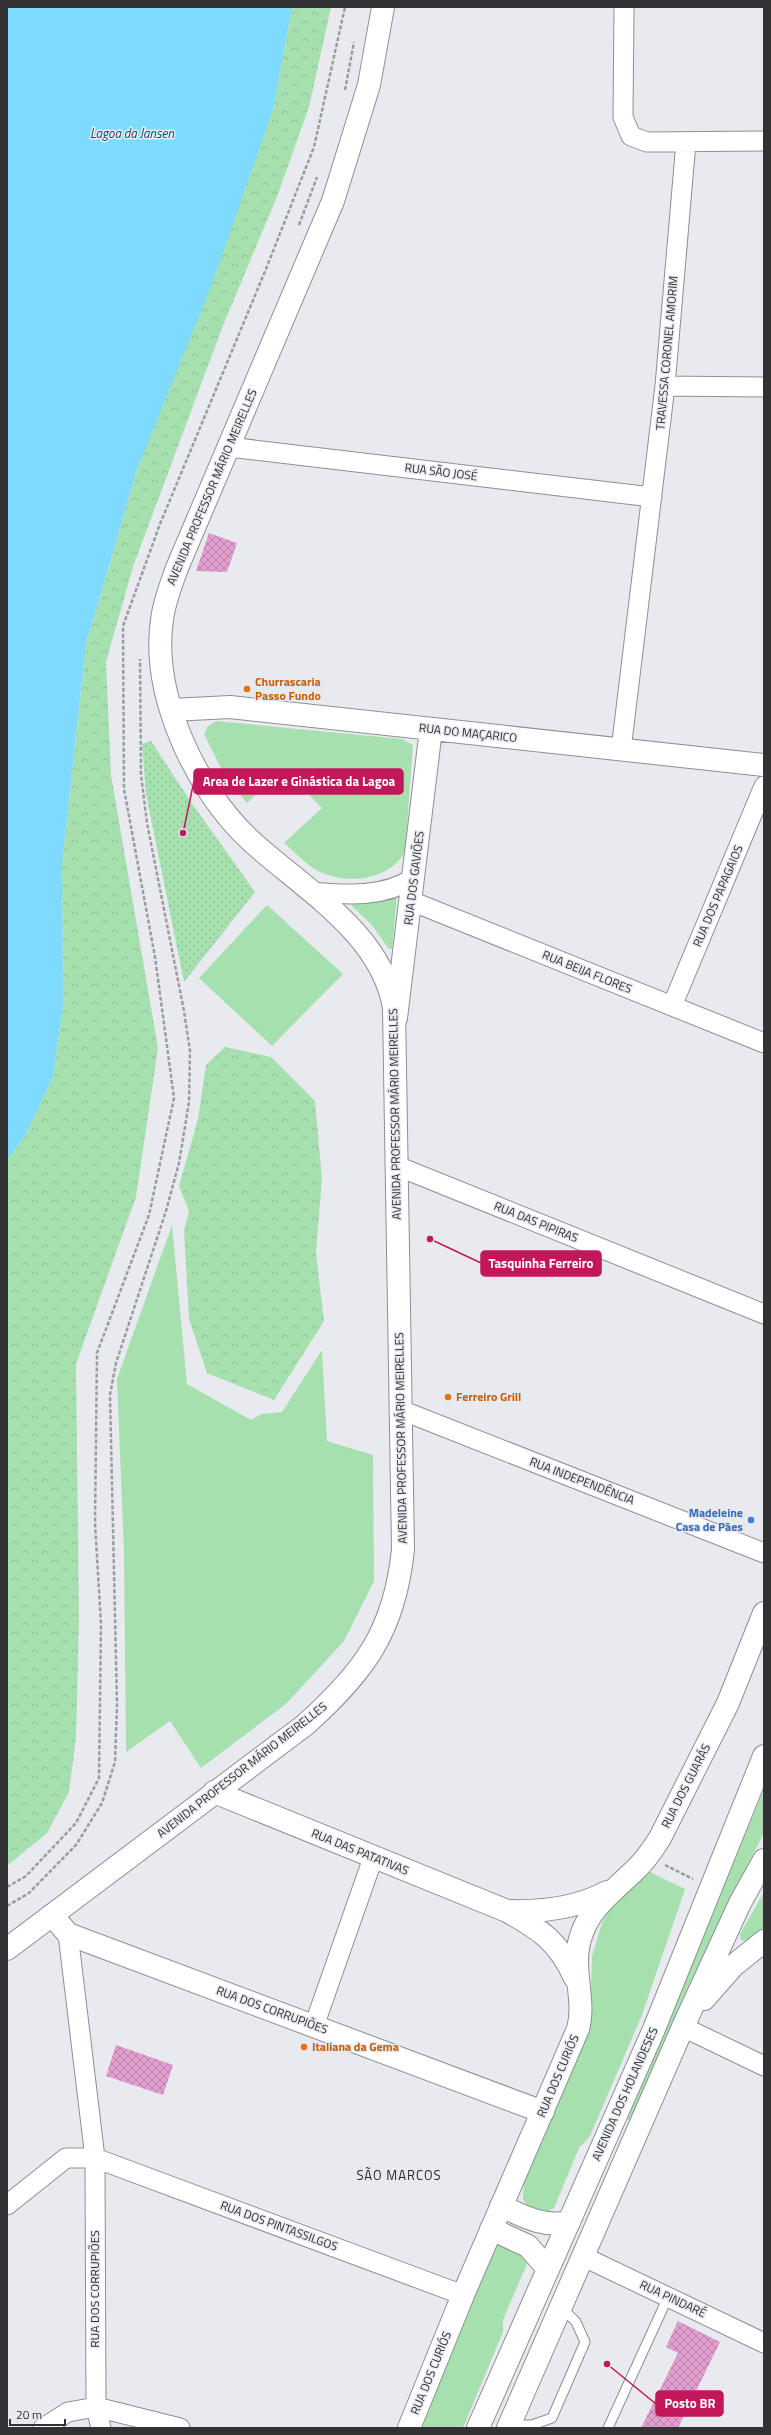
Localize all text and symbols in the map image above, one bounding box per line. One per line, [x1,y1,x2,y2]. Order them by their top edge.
water label: Lagoa da Jansen [90,123,175,143]
street label: TRAVESSA CORONEL AMORIM [650,275,683,431]
street label: AVENIDA PROFESSOR MÁRIO MEIRELLES [161,386,262,588]
street label: RUA SÃO JOSÉ [404,458,479,485]
place label: Churrascaria Passo Fundo [255,672,321,705]
marker: Churrascaria Passo Fundo [242,684,252,694]
street label: RUA DO MAÇARICO [418,718,518,747]
callout: Area de Lazer e Ginástica da Lagoa [194,769,403,794]
text: Area de Lazer e Ginástica da Lagoa [203,771,396,791]
street label: RUA DOS GAVIÕES [398,830,429,926]
street label: RUA DOS PAPAGAIOS [687,842,748,950]
street label: RUA BEIJA FLORES [539,945,635,998]
street label: AVENIDA PROFESSOR MÁRIO MEIRELLES [383,1008,406,1220]
street label: RUA DAS PIPIRAS [491,1196,581,1247]
callout: Tasquinha Ferreiro [481,1251,601,1276]
text: Tasquinha Ferreiro [489,1253,594,1273]
street label: AVENIDA PROFESSOR MÁRIO MEIRELLES [389,1332,412,1544]
place label: Ferreiro Grill [456,1387,521,1406]
marker: Ferreiro Grill [443,1392,453,1402]
street label: RUA INDEPENDÊNCIA [527,1452,638,1509]
place label: Madeleine Casa de Pães [676,1503,743,1536]
marker: Madeleine Casa de Pães [746,1515,756,1525]
street label: AVENIDA PROFESSOR MÁRIO MEIRELLES [152,1697,331,1842]
street label: RUA DOS GUARÁS [656,1740,715,1831]
street label: RUA DAS PATATIVAS [309,1823,412,1880]
street label: RUA DOS CORRUPIÕES [214,1980,331,2039]
street label: AVENIDA DOS HOLANDESES [586,2024,663,2164]
street label: RUA DOS CURIÓS [531,2031,584,2120]
place label: Italiana da Gema [312,2037,399,2056]
marker: Italiana da Gema [299,2042,309,2052]
district label: SÃO MARCOS [356,2165,442,2185]
street label: RUA DOS PINTASSILGOS [218,2195,341,2256]
street label: RUA DOS CORRUPIÕES [85,2230,104,2348]
street label: RUA PINDARÉ [637,2275,710,2322]
street label: RUA DOS CURIÓS [405,2328,456,2417]
callout: Posto BR [656,2391,723,2416]
text: Posto BR [664,2393,716,2413]
scale bar [10,2401,65,2427]
text: 20 m [16,2405,42,2424]

